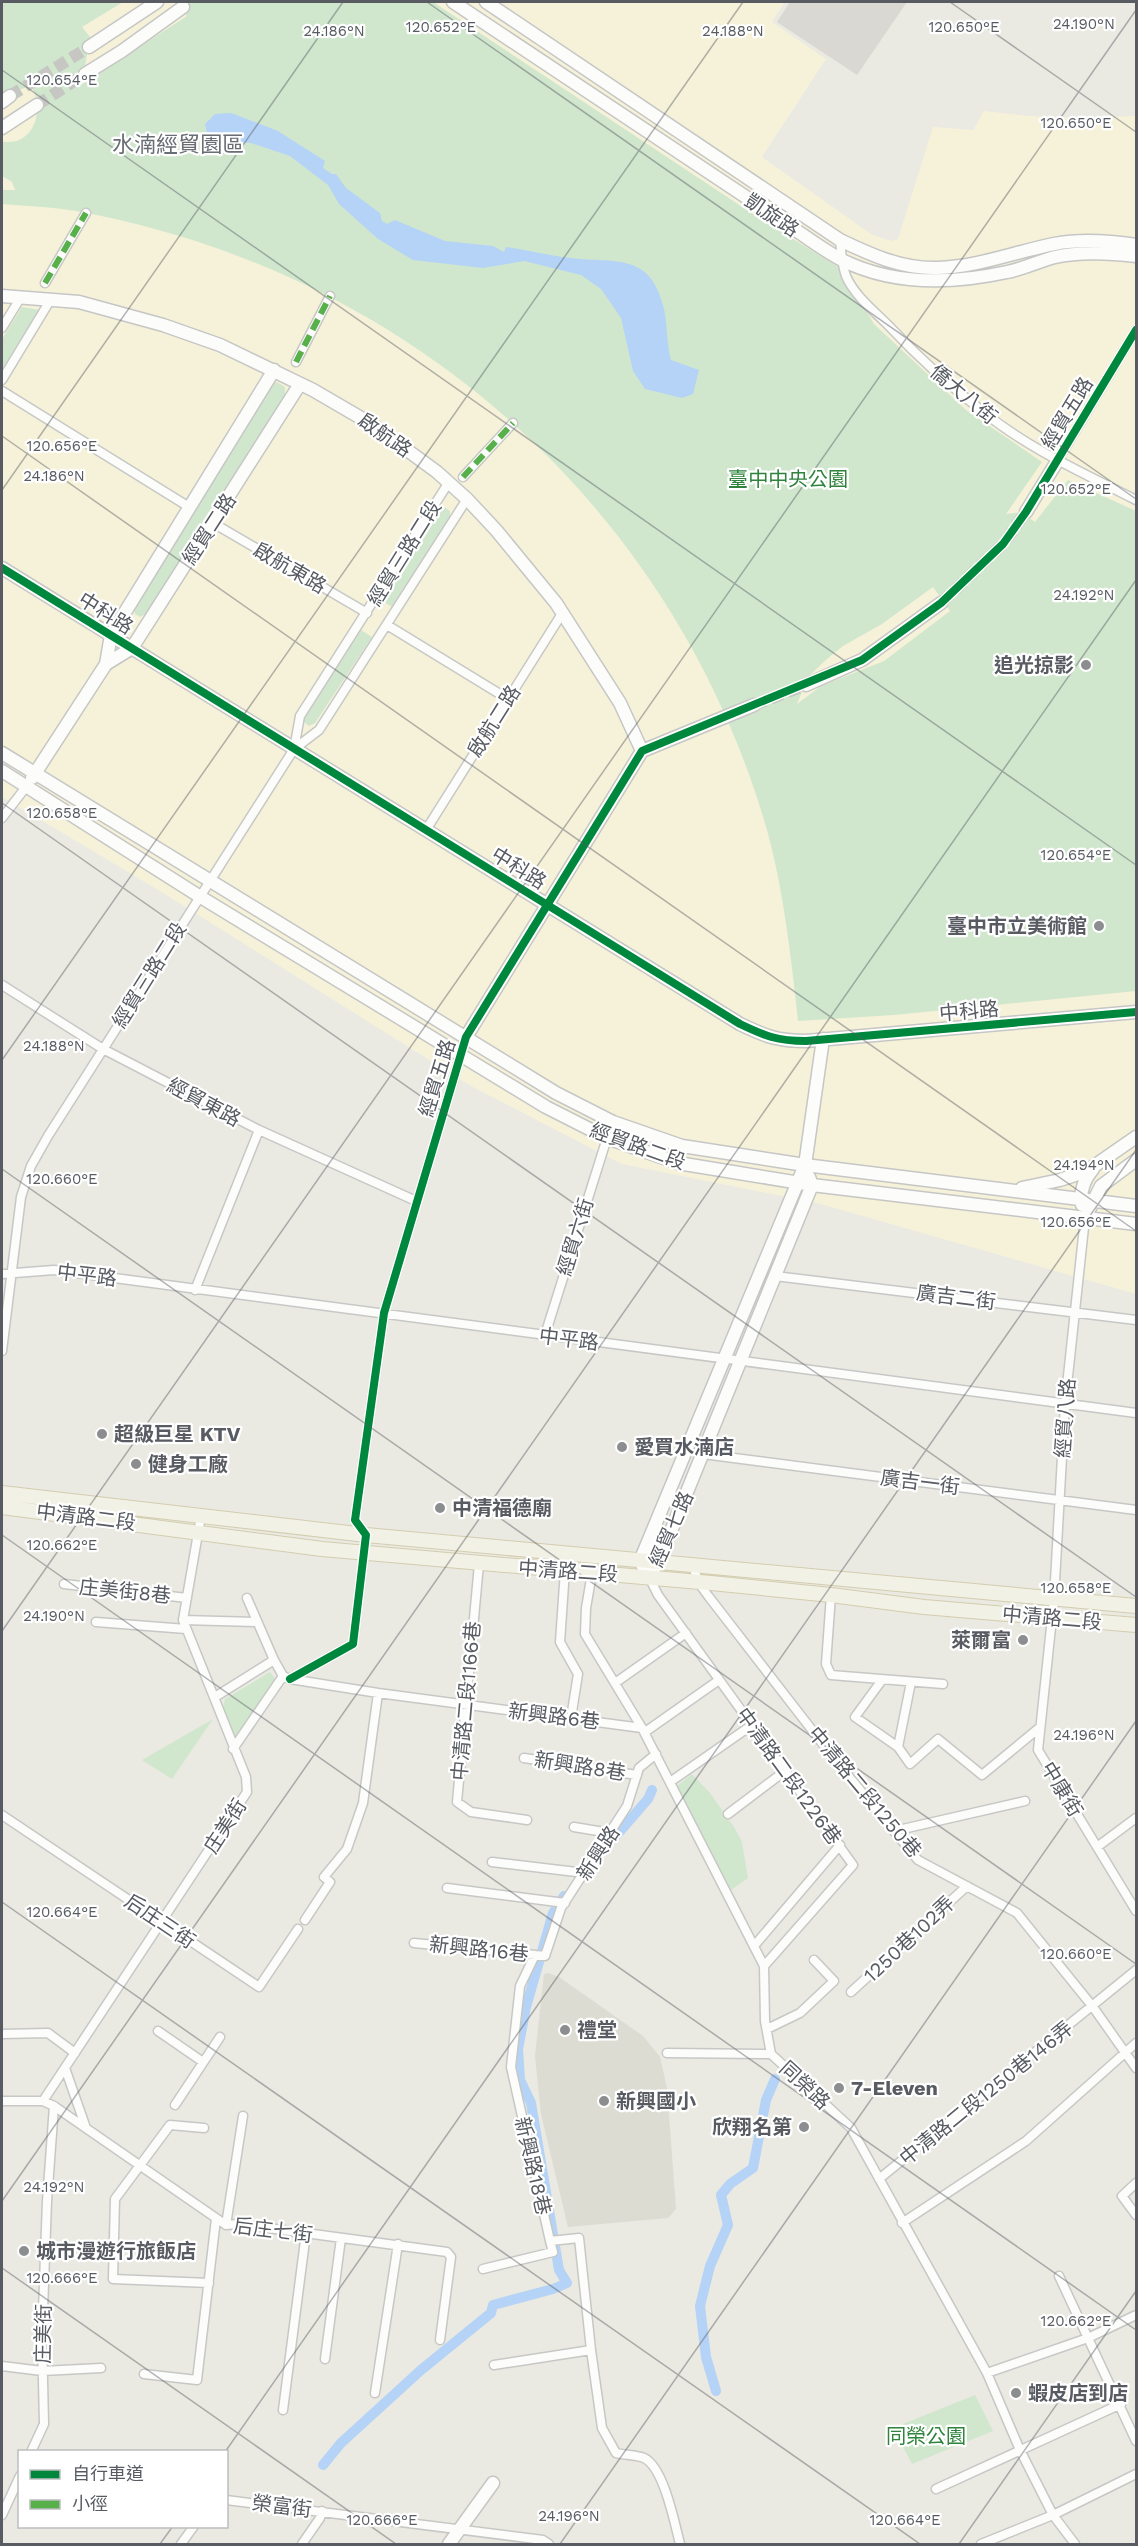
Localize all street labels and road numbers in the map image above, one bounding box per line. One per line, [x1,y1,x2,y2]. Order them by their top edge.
street label: 凱旋路 [740,188,804,242]
street label: 僑大八街 [926,359,1002,429]
street label: 經貿五路 [1036,373,1098,453]
street label: 啟航路 [354,408,416,462]
street label: 經貿二路 [177,489,241,569]
street label: 經貿三路二段 [362,496,446,610]
street label: 啟航東路 [249,538,331,598]
street label: 中科路 [74,587,138,639]
street label: 啟航二路 [463,681,525,761]
street label: 中科路 [487,842,551,894]
street label: 經貿三路二段 [107,918,191,1032]
street label: 中科路 [938,996,1000,1026]
street label: 經貿五路 [414,1036,460,1120]
street label: 經貿東路 [163,1073,245,1131]
street label: 經貿路二段 [587,1118,689,1174]
street label: 經貿六街 [552,1195,598,1279]
street label: 中平路 [56,1259,118,1291]
street label: 廣吉二街 [915,1280,997,1314]
street label: 中平路 [538,1323,600,1355]
street label: 經貿八路 [1050,1377,1080,1459]
street label: 廣吉一街 [879,1465,961,1499]
street label: 經貿七路 [644,1488,698,1570]
street label: 中清路二段 [35,1499,137,1535]
street label: 中清路二段 [517,1556,619,1586]
street label: 庄美街8巷 [78,1574,172,1608]
street label: 中清路二段 [1001,1602,1103,1634]
street label: 中清路二段1166巷 [447,1620,485,1782]
street label: 新興路6巷 [507,1698,601,1734]
street label: 中清路二段1226巷 [731,1703,847,1849]
street label: 中清路二段1250巷 [803,1722,927,1862]
street label: 新興路8巷 [533,1747,627,1785]
street label: 中康街 [1036,1757,1088,1821]
street label: 庄美街 [199,1794,251,1858]
street label: 新興路 [572,1821,624,1885]
street label: 后庄三街 [120,1889,200,1953]
street label: 1250巷102弄 [859,1891,959,1987]
street label: 新興路16巷 [428,1932,530,1966]
street label: 中清路二段1250巷146弄 [895,2016,1077,2170]
street label: 同榮路 [775,2056,835,2114]
street label: 新興路18巷 [510,2115,556,2217]
street label: 后庄七街 [232,2213,314,2247]
street label: 庄美街 [30,2304,56,2364]
street label: 榮富街 [251,2490,313,2522]

